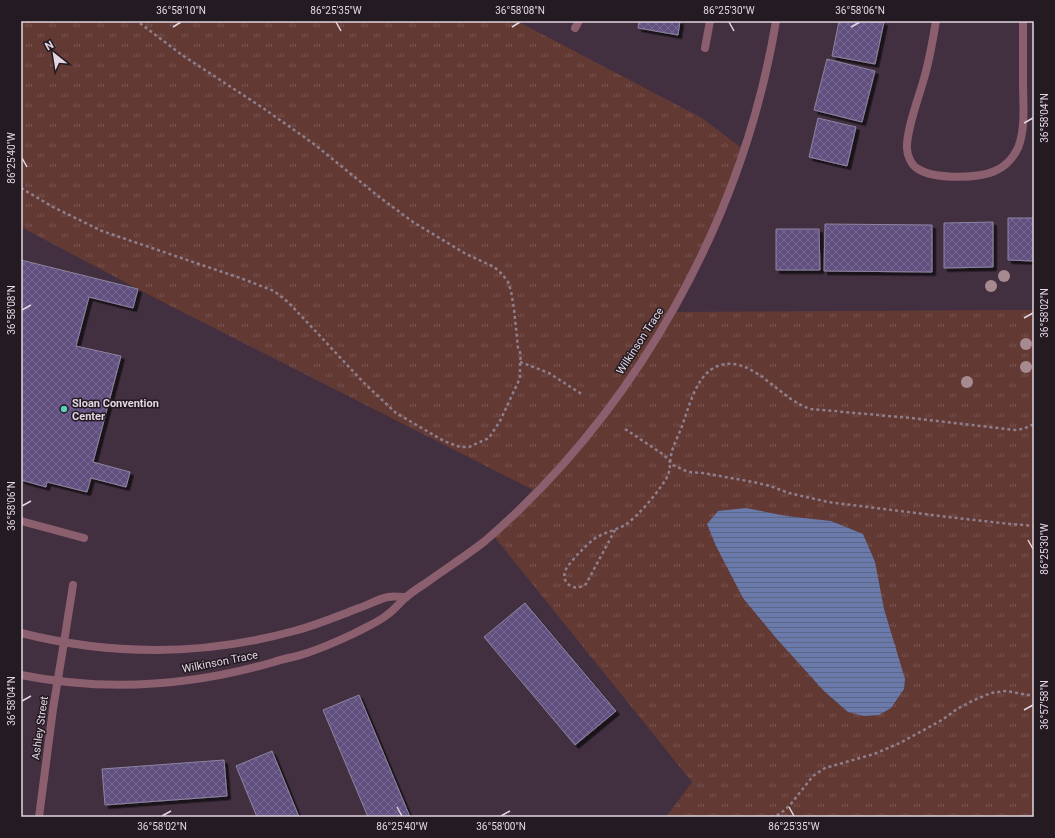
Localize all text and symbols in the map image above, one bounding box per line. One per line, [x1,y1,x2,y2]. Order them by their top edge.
text: 36°58'10"N [156,5,206,16]
text: 86°25'35"W [310,5,362,16]
text: 36°58'08"N [495,5,545,16]
text: 86°25'30"W [703,5,755,16]
text: 36°58'06"N [835,5,885,16]
north arrow [34,34,74,74]
text: N [43,38,56,53]
text: 36°58'04"N [1039,93,1050,143]
text: 86°25'40"W [6,132,17,184]
text: 36°58'08"N [6,285,17,335]
text: 36°58'02"N [1039,288,1050,338]
street label: Wilkinson Trace [614,305,667,377]
place label: Sloan Convention Center [72,397,159,423]
marker: Sloan Convention Center [59,404,69,414]
text: 36°58'06"N [6,481,17,531]
text: 86°25'30"W [1039,523,1050,575]
street label: Wilkinson Trace [181,648,259,676]
text: 36°58'04"N [6,676,17,726]
text: 36°57'58"N [1039,680,1050,730]
street label: Ashley Street [29,695,51,761]
text: 36°58'02"N [137,821,187,832]
text: 86°25'40"W [376,821,428,832]
text: 36°58'00"N [476,821,526,832]
text: 86°25'35"W [768,821,820,832]

